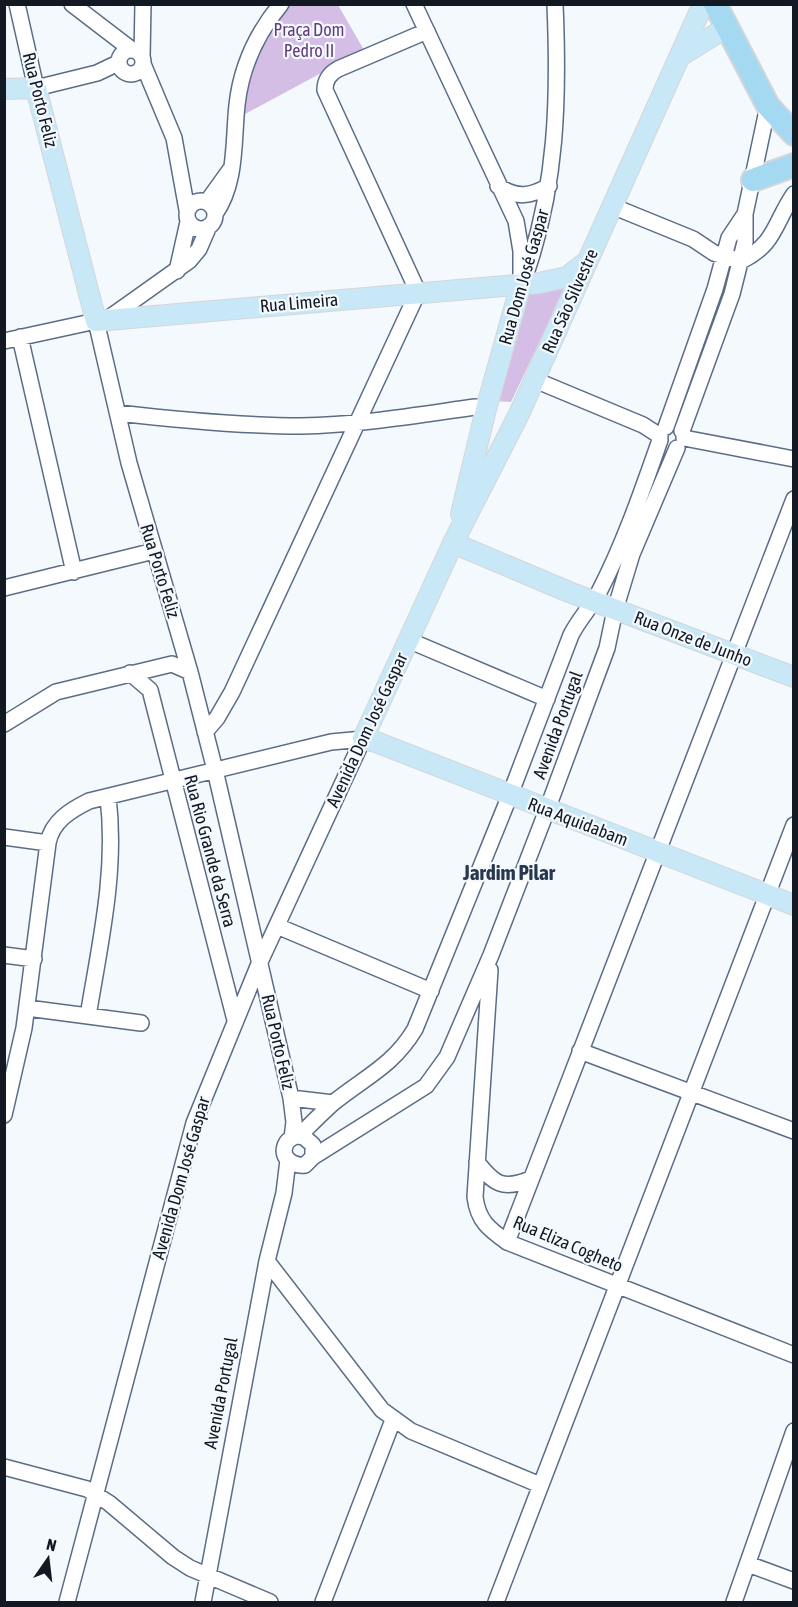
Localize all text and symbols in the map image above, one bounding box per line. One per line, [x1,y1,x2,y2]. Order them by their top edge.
park label: Praça Dom Pedro II [273,19,345,61]
street label: Rua Porto Feliz [19,50,63,150]
street label: Rua Dom José Gaspar [494,206,553,347]
street label: Rua São Silvestre [537,245,602,356]
street label: Rua Limeira [259,289,339,316]
street label: Rua Porto Feliz [136,521,185,621]
street label: Rua Onze de Junho [631,606,755,671]
street label: Avenida Dom José Gaspar [322,649,412,810]
street label: Avenida Portugal [528,668,587,782]
street label: Rua Rio Grande da Serra [180,772,241,929]
street label: Rua Aquidabam [525,793,631,850]
district label: Jardim Pilar [462,860,556,884]
street label: Rua Porto Feliz [257,992,300,1092]
street label: Avenida Dom José Gaspar [147,1094,214,1262]
street label: Rua Eliza Cogheto [510,1211,626,1276]
street label: Avenida Portugal [199,1335,242,1450]
north arrow [18,1529,78,1589]
text: N [45,1535,58,1554]

